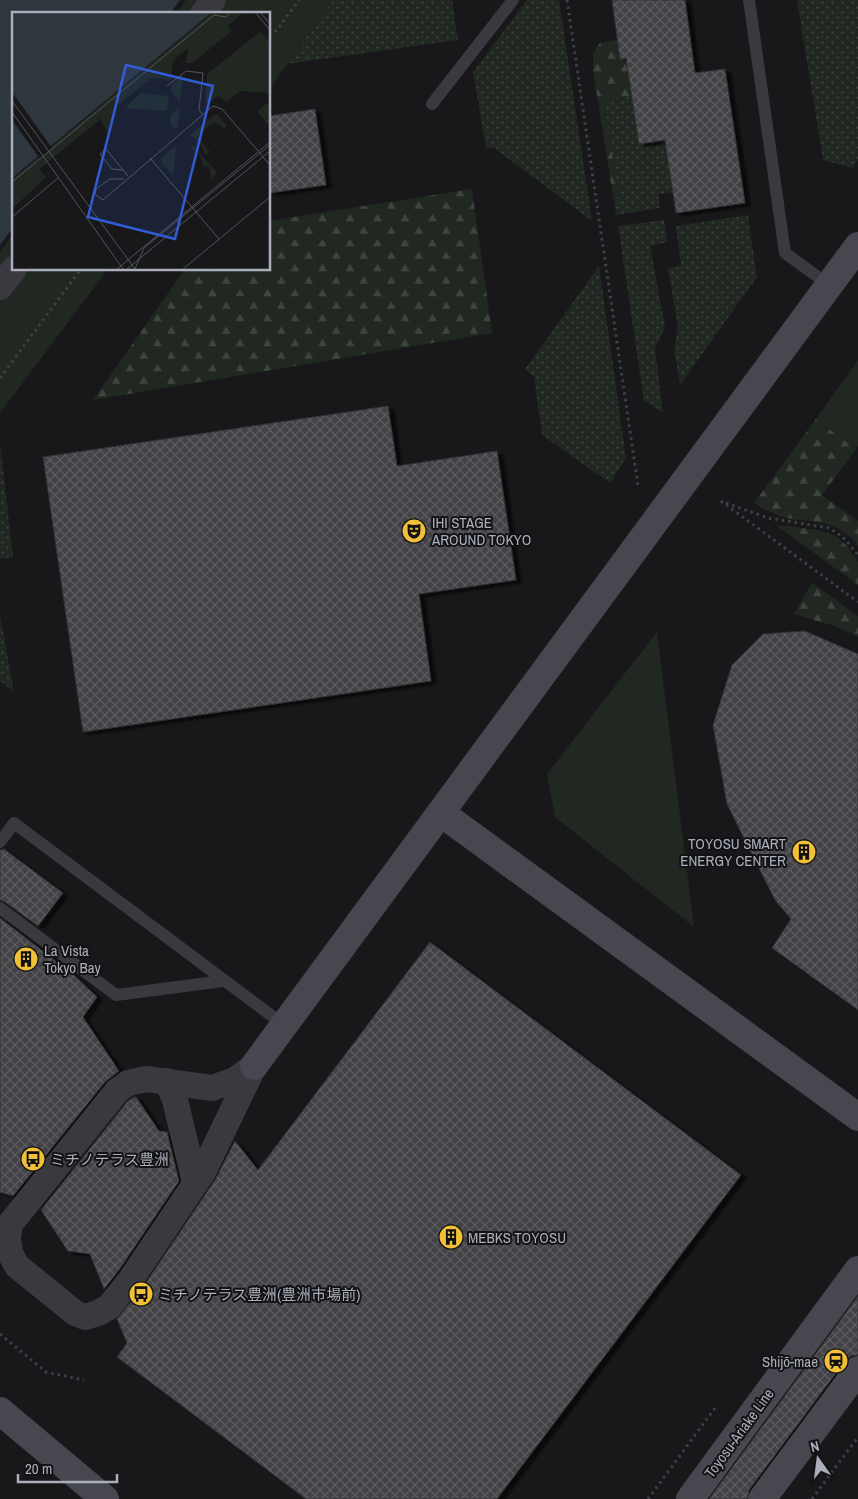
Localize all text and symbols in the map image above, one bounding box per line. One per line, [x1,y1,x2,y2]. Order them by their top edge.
inset map [12,12,270,270]
place label: IHI STAGE AROUND TOKYO [431,512,531,550]
theatre icon: IHI STAGE AROUND TOKYO [401,518,427,544]
place label: TOYOSU SMART ENERGY CENTER [680,833,786,871]
building icon: TOYOSU SMART ENERGY CENTER [791,839,817,865]
place label: La Vista Tokyo Bay [44,940,102,978]
building icon: La Vista Tokyo Bay [13,946,39,972]
bus stop icon: ミチノテラス豊洲 [20,1146,46,1172]
place label: ミチノテラス豊洲 [50,1149,169,1170]
building icon: MEBKS TOYOSU [438,1224,464,1250]
place label: MEBKS TOYOSU [468,1227,566,1248]
bus stop icon: ミチノテラス豊洲(豊洲市場前) [128,1281,154,1307]
place label: ミチノテラス豊洲(豊洲市場前) [158,1284,360,1305]
station icon: Shijō-mae [823,1348,849,1374]
place label: Shijō-mae [762,1351,818,1372]
street label: Toyosu-Ariake Line [699,1384,779,1482]
north arrow [793,1434,843,1484]
text: N [809,1437,821,1456]
scale bar [18,1452,116,1484]
text: 20 m [25,1458,52,1479]

